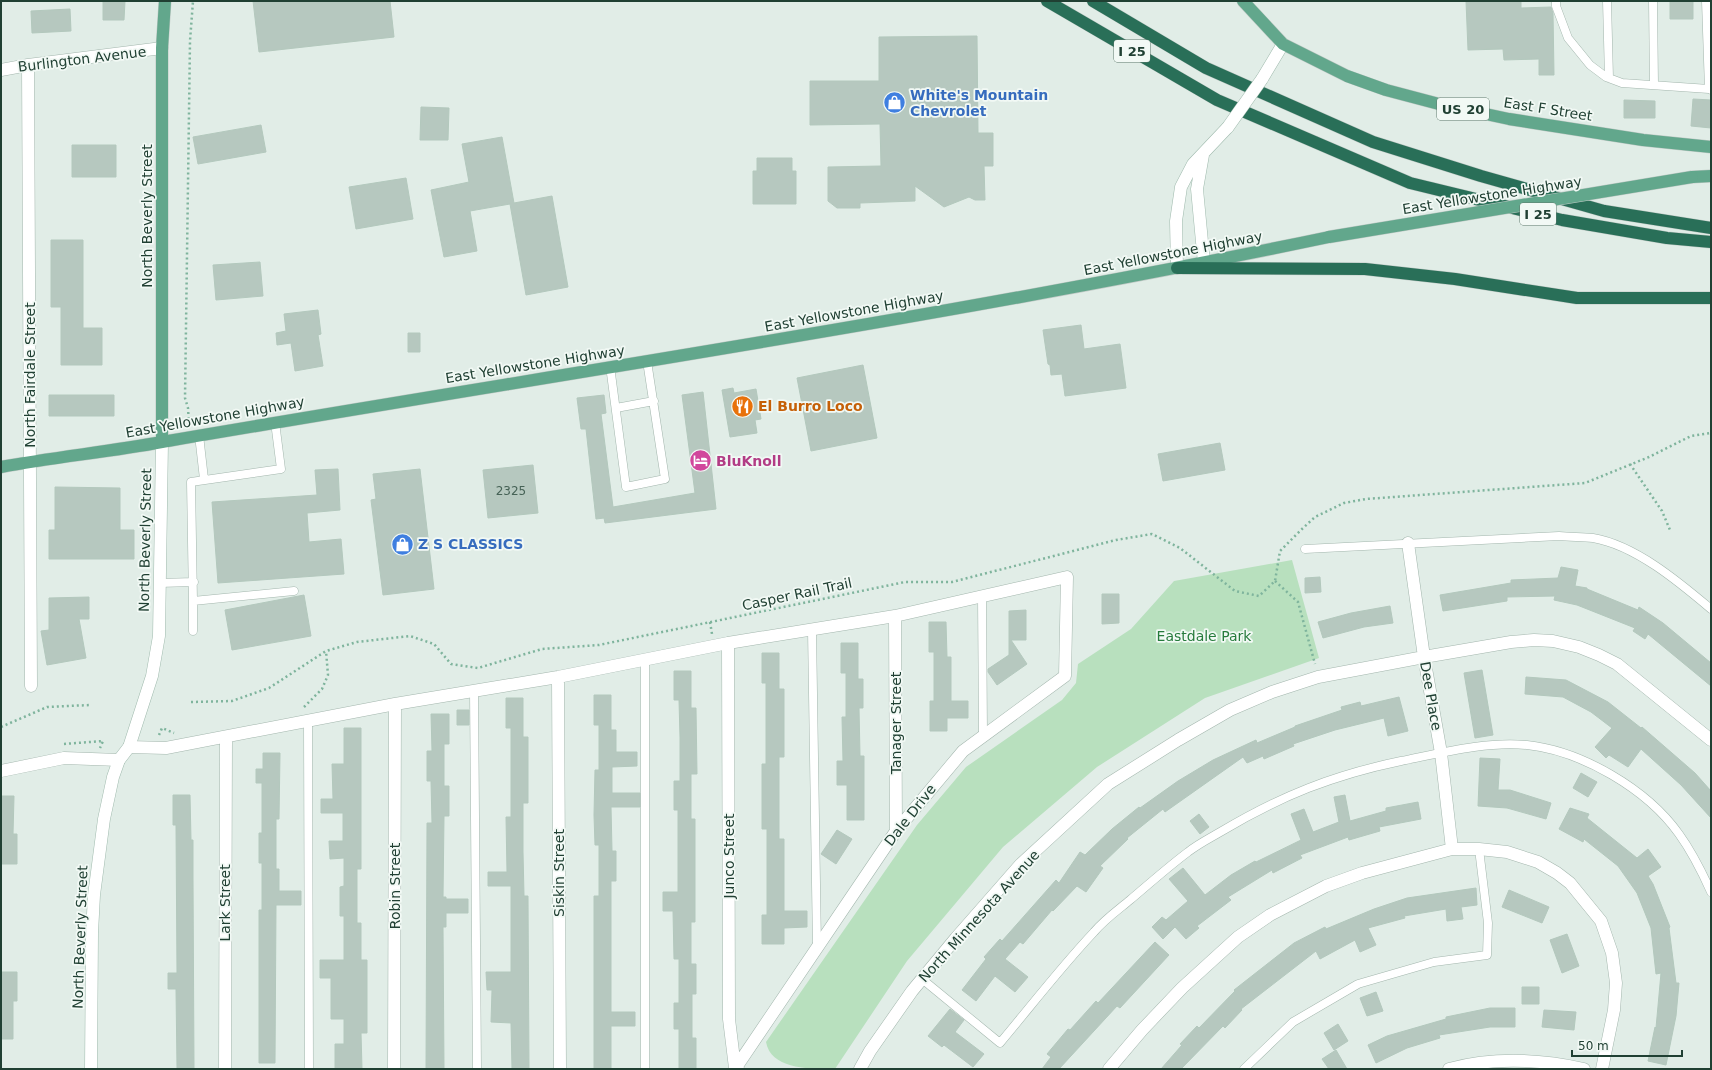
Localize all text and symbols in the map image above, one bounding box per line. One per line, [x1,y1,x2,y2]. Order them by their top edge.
road number: I 25 [1114,40,1150,62]
street label: Burlington Avenue [17,43,147,75]
place label: White's Mountain Chevrolet [910,87,1048,119]
shop icon: White's Mountain Chevrolet [881,90,907,116]
street label: East F Street [1502,94,1594,124]
road number: US 20 [1437,98,1489,120]
street label: North Beverly Street [139,144,155,288]
street label: East Yellowstone Highway [1401,173,1583,217]
road number: I 25 [1520,203,1556,225]
street label: East Yellowstone Highway [1082,228,1264,278]
street label: East Yellowstone Highway [763,287,945,335]
street label: North Fairdale Street [22,302,38,448]
street label: East Yellowstone Highway [444,342,626,386]
street label: East Yellowstone Highway [124,393,306,441]
restaurant icon: El Burro Loco [729,393,755,419]
place label: El Burro Loco [758,398,863,414]
hotel icon: BluKnoll [688,448,714,474]
place label: BluKnoll [716,453,781,469]
street label: North Beverly Street [136,468,154,612]
house number: 2325 [496,484,526,498]
shop icon: Z S CLASSICS [390,531,416,557]
place label: Z S CLASSICS [418,536,523,552]
street label: Casper Rail Trail [740,575,854,613]
park label: Eastdale Park [1157,628,1252,644]
street label: Dee Place [1417,660,1445,732]
street label: Tanager Street [888,671,904,775]
street label: Dale Drive [881,781,939,849]
street label: Junco Street [721,813,737,900]
street label: Siskin Street [551,829,567,917]
street label: Robin Street [387,842,403,929]
street label: North Minnesota Avenue [915,847,1043,985]
street label: North Beverly Street [69,864,91,1009]
street label: Lark Street [217,864,233,942]
scale bar [1572,1032,1682,1058]
text: 50 m [1578,1039,1609,1053]

